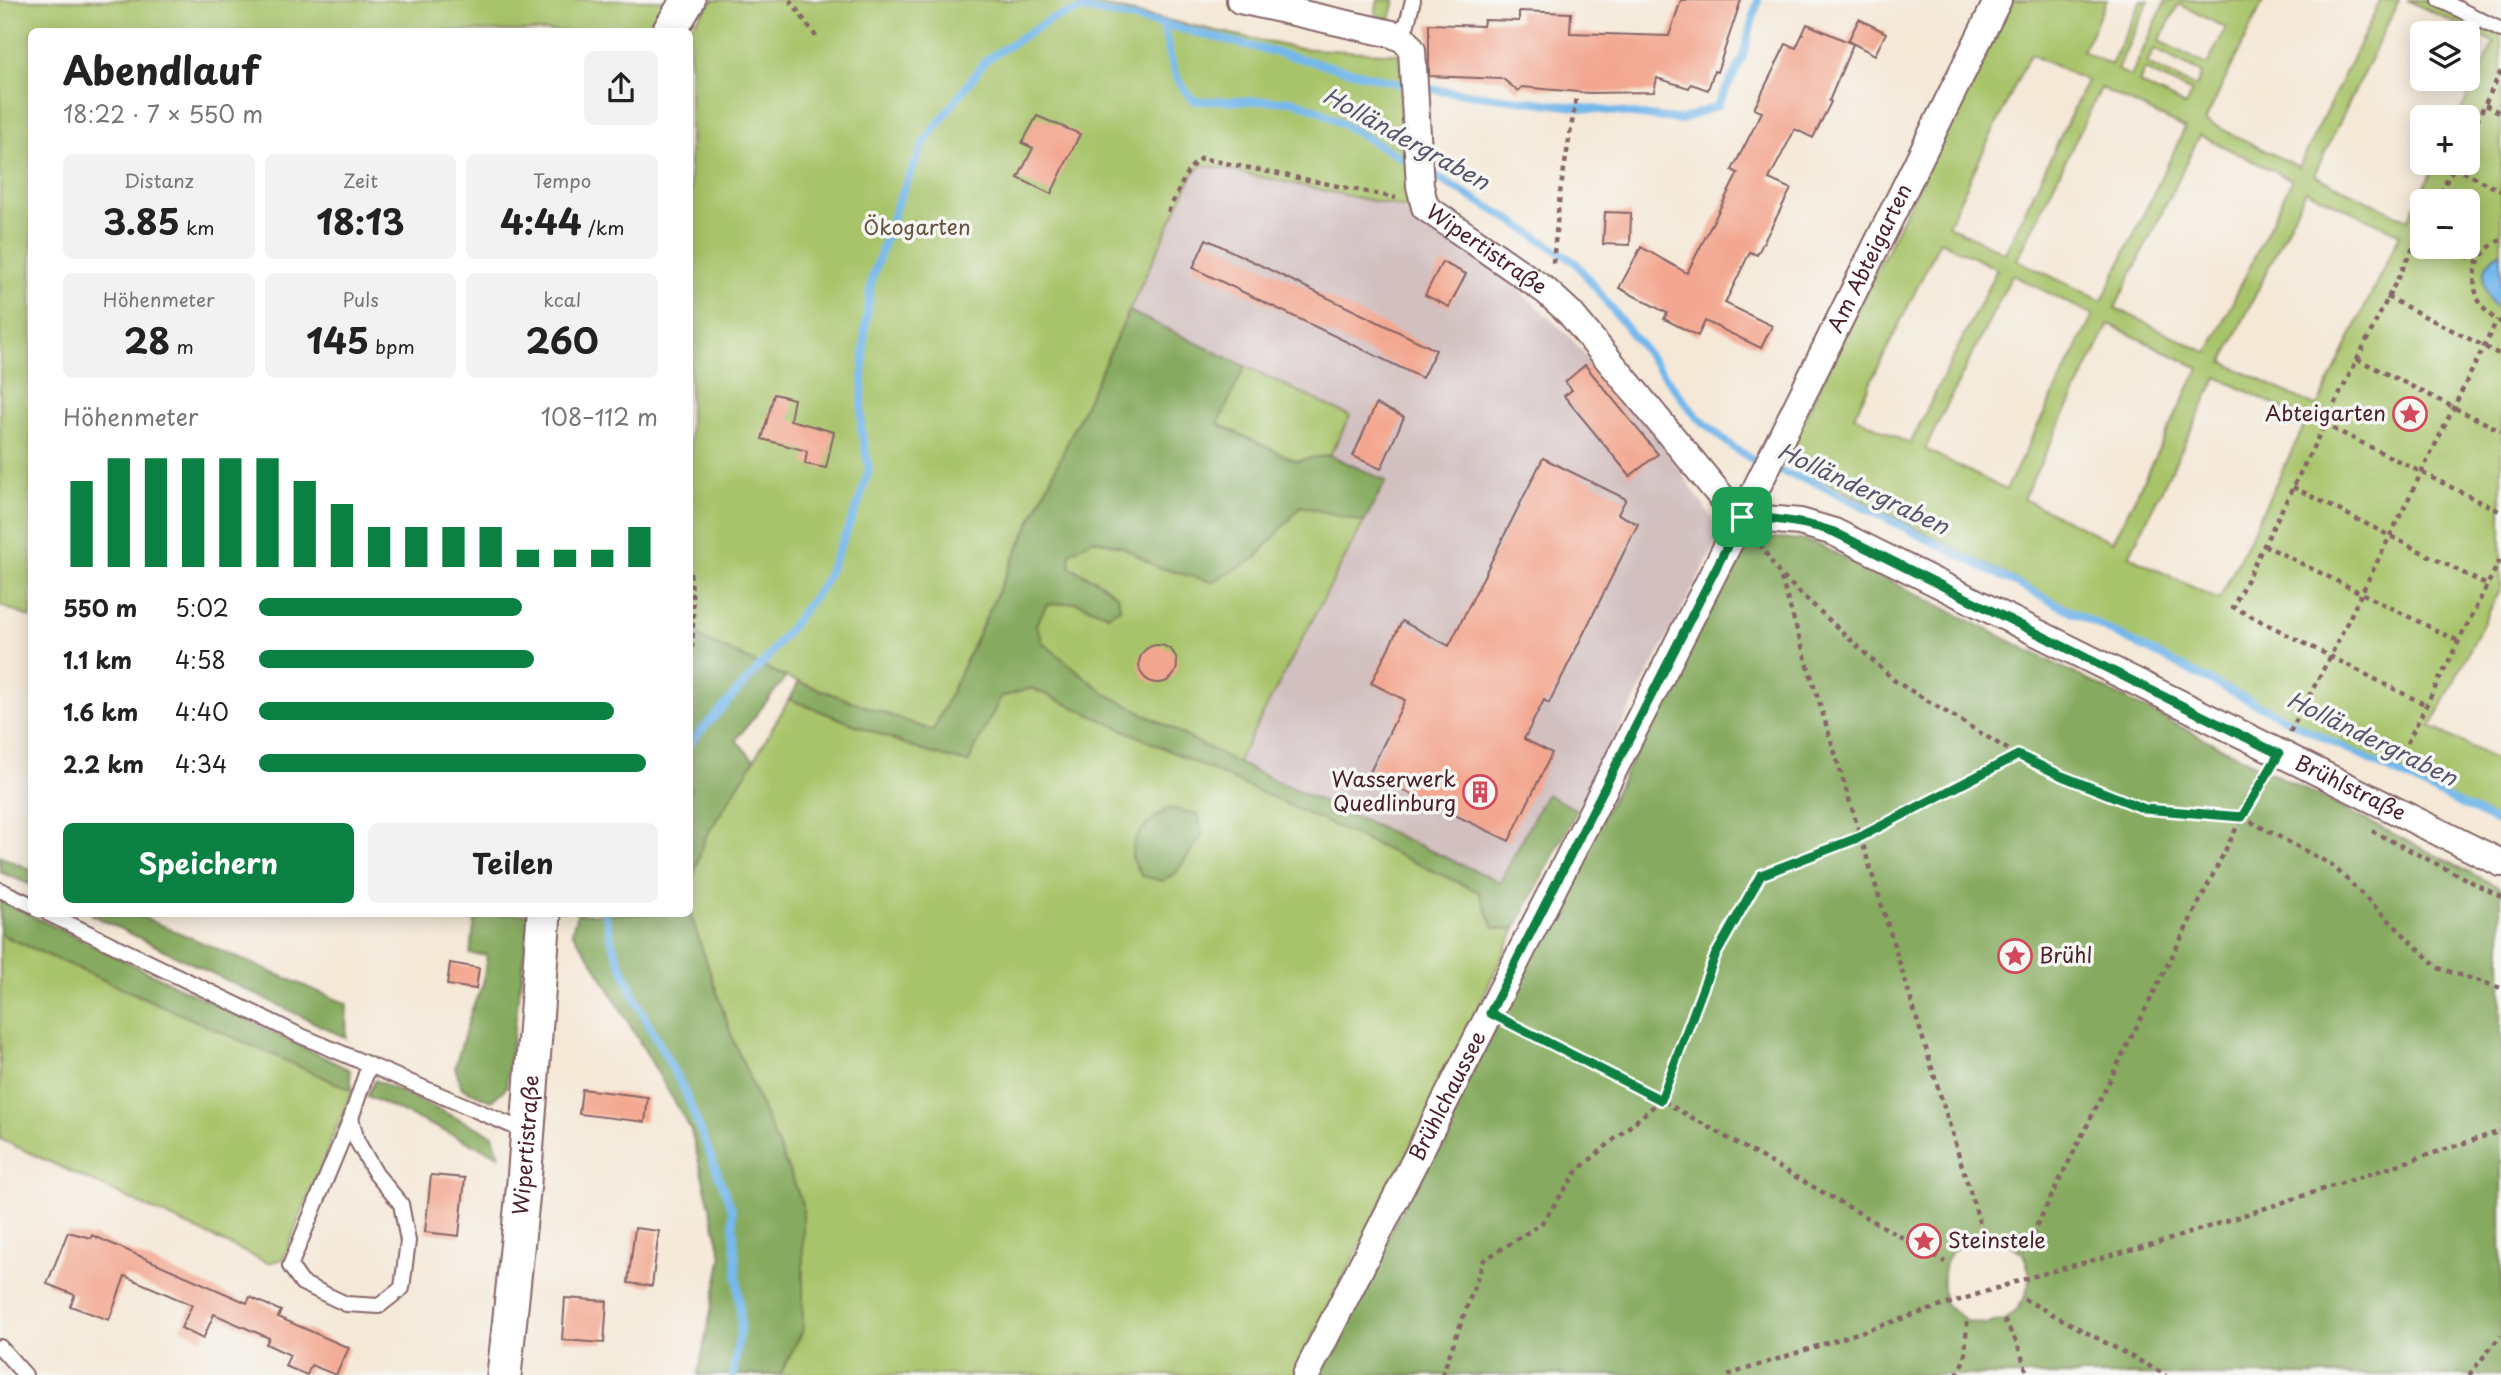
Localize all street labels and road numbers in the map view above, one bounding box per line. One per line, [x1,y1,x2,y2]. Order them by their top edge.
street label: Am Abteigarten [1818,178,1919,337]
street label: Wipertistraße [1421,195,1554,301]
street label: Brühlstraße [2290,745,2412,827]
street label: Brühlchaussee [1400,1024,1492,1166]
street label: Wipertistraße [503,1074,546,1216]

